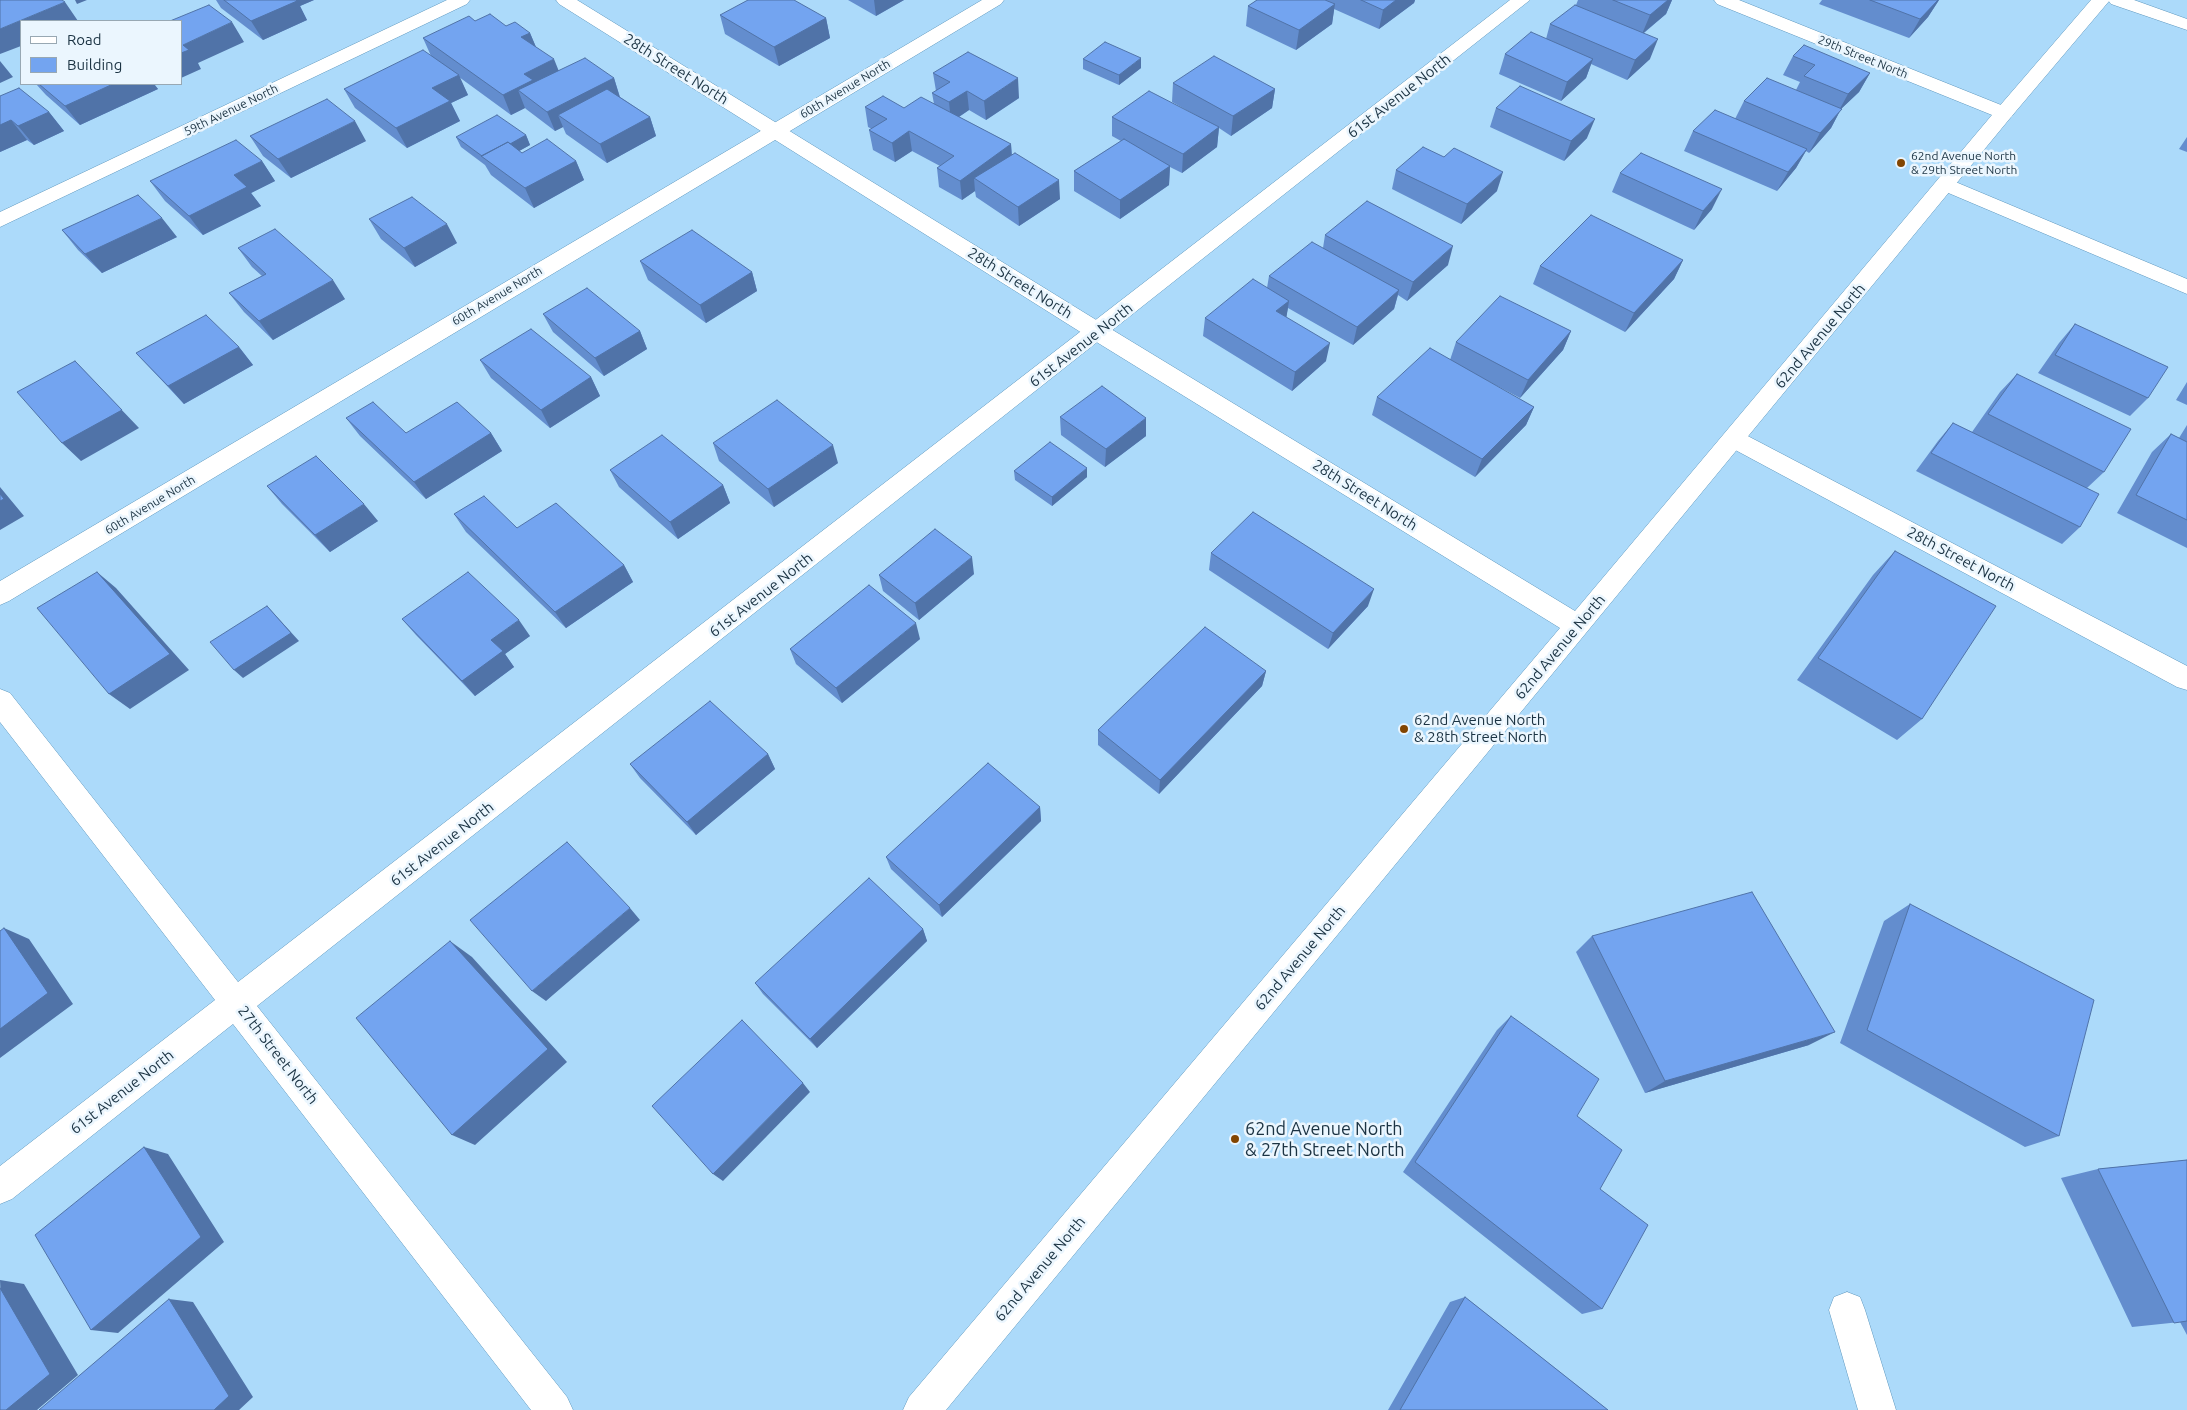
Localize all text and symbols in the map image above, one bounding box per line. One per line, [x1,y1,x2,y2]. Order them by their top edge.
legend [20,20,182,85]
street label: 28th Street North [620,30,732,108]
text: Road [67,31,102,48]
street label: 29th Street North [1816,32,1910,82]
street label: 61st Avenue North [1344,50,1454,142]
text: Building [67,56,122,73]
street label: 60th Avenue North [797,56,893,122]
street label: 59th Avenue North [182,81,280,139]
place label: 62nd Avenue North & 29th Street North [1911,149,2017,177]
marker: 62nd Avenue North & 29th Street North [1895,157,1907,169]
street label: 28th Street North [964,244,1076,322]
street label: 60th Avenue North [449,263,545,329]
street label: 62nd Avenue North [1771,280,1869,392]
street label: 61st Avenue North [1026,299,1136,391]
street label: 28th Street North [1309,456,1421,534]
street label: 60th Avenue North [102,472,198,538]
street label: 28th Street North [1904,523,2018,595]
street label: 61st Avenue North [706,549,816,641]
street label: 62nd Avenue North [1511,591,1609,703]
place label: 62nd Avenue North & 28th Street North [1414,711,1547,746]
marker: 62nd Avenue North & 28th Street North [1398,723,1410,735]
street label: 61st Avenue North [387,798,497,890]
street label: 62nd Avenue North [1251,902,1349,1014]
street label: 27th Street North [234,1002,322,1108]
street label: 61st Avenue North [67,1046,177,1138]
place label: 62nd Avenue North & 27th Street North [1245,1118,1405,1160]
marker: 62nd Avenue North & 27th Street North [1229,1133,1241,1145]
street label: 62nd Avenue North [991,1213,1089,1325]

